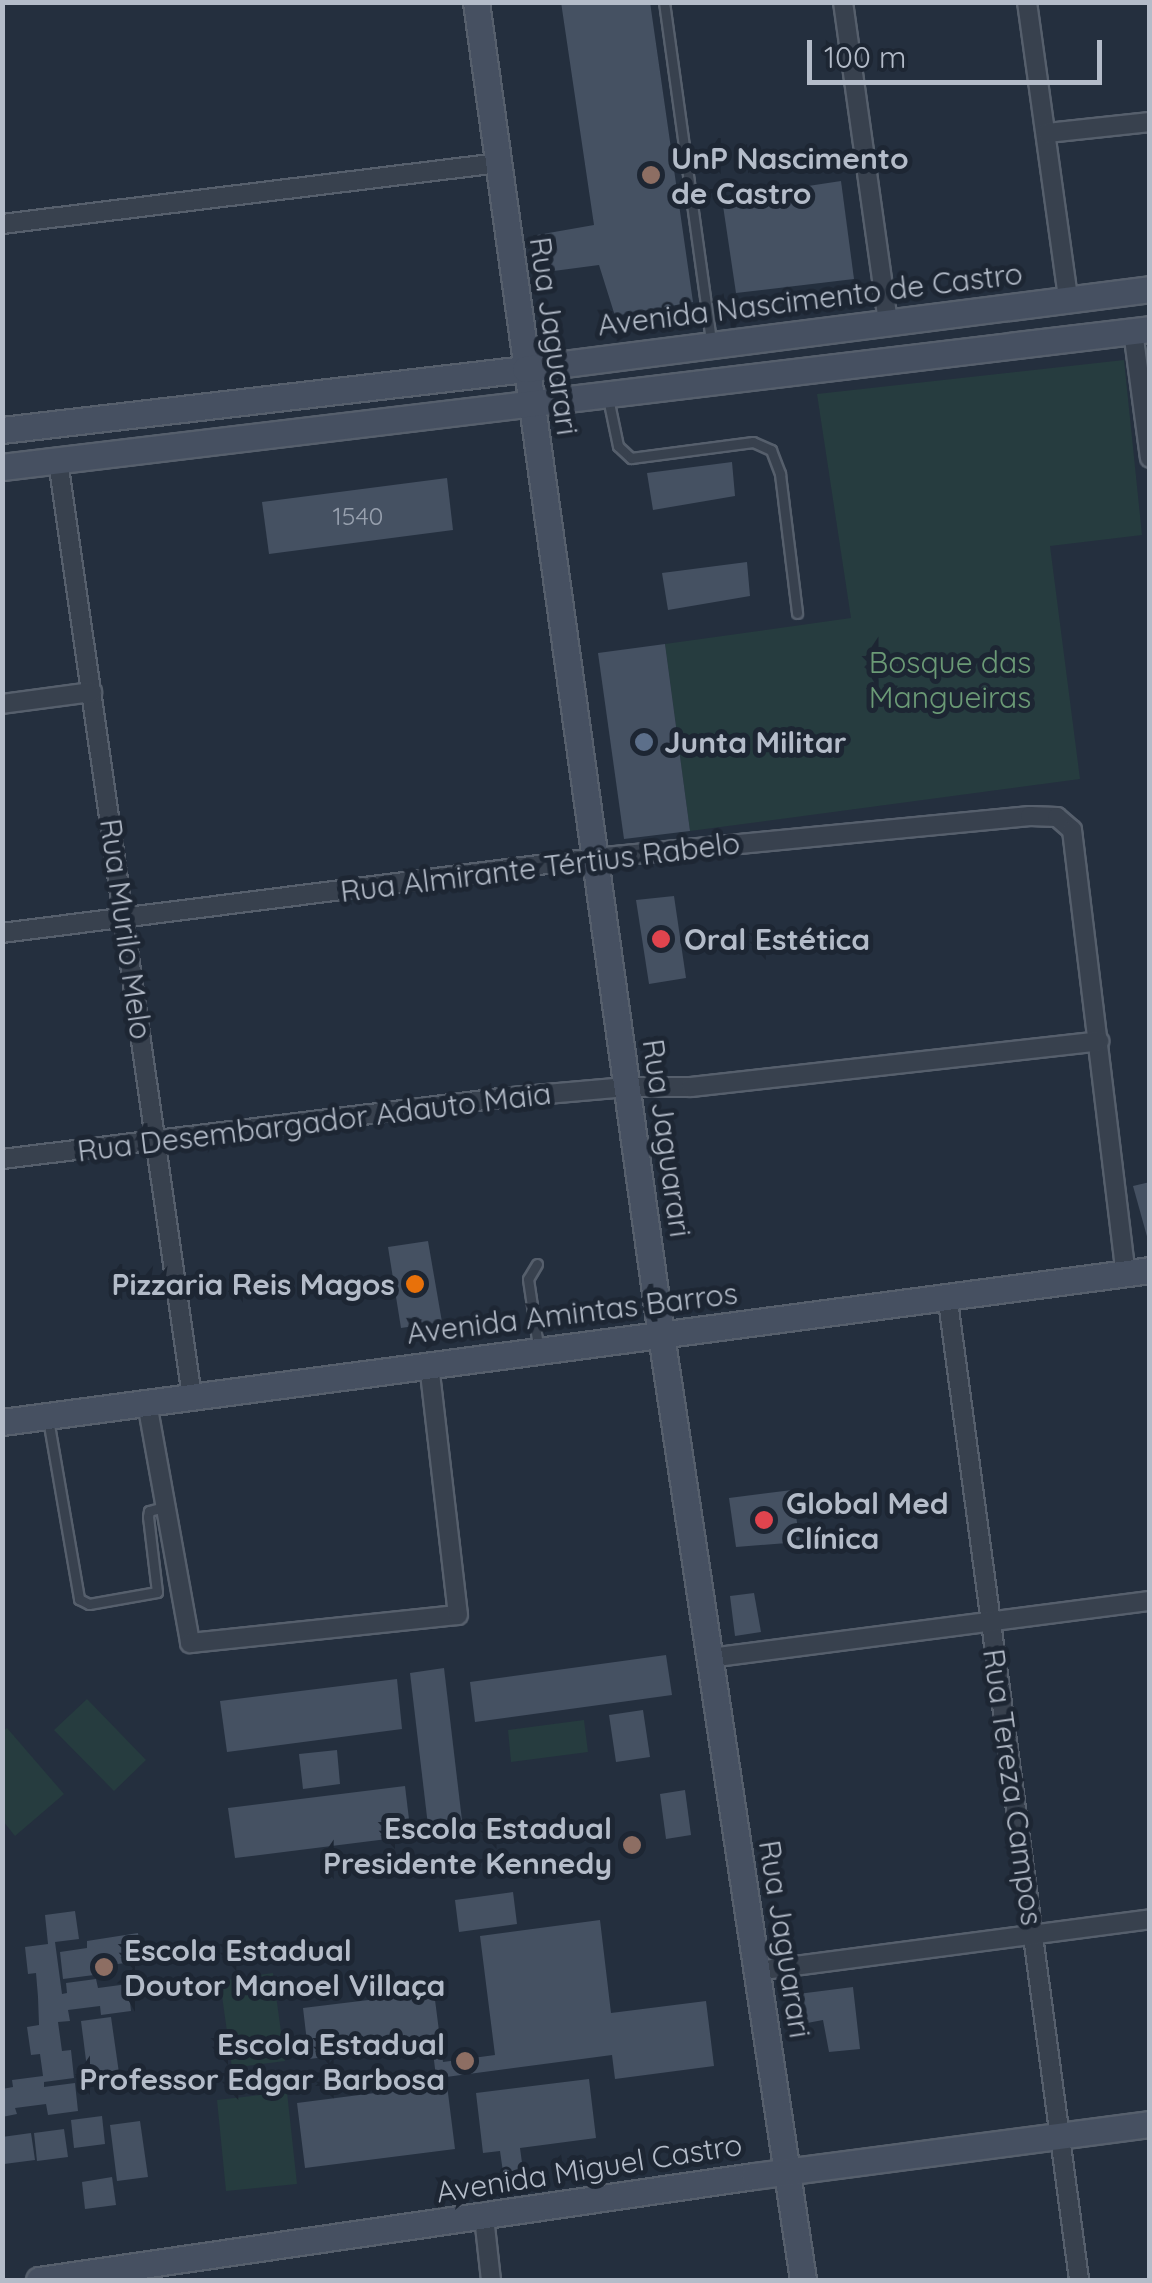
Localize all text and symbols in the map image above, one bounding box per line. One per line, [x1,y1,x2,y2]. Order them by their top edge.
scale bar [812,20,1107,82]
text: 100 m [824,38,906,76]
place label: UnP Nascimento de Castro [671,140,909,210]
marker: UnP Nascimento de Castro [640,164,662,186]
street label: Rua Jaguarari [522,235,586,437]
street label: Avenida Nascimento de Castro [595,255,1025,343]
house number: 1540 [333,501,383,531]
park label: Bosque das Mangueiras [869,644,1031,714]
place label: Junta Militar [664,724,847,760]
marker: Junta Militar [633,731,655,753]
street label: Rua Murilo Melo [93,816,159,1042]
street label: Rua Almirante Tértius Rabelo [338,825,742,909]
place label: Oral Estética [684,921,870,957]
marker: Oral Estética [648,926,674,952]
street label: Rua Jaguarari [635,1037,699,1239]
street label: Rua Desembargador Adauto Maia [75,1075,553,1169]
place label: Pizzaria Reis Magos [111,1266,395,1302]
marker: Pizzaria Reis Magos [404,1273,426,1295]
street label: Avenida Amintas Barros [405,1275,739,1351]
place label: Global Med Clínica [786,1485,949,1556]
marker: Global Med Clínica [751,1507,777,1533]
street label: Rua Tereza Campos [976,1646,1050,1928]
place label: Escola Estadual Presidente Kennedy [323,1810,612,1880]
marker: Escola Estadual Presidente Kennedy [621,1834,643,1856]
street label: Rua Jaguarari [752,1838,818,2040]
place label: Escola Estadual Doutor Manoel Villaça [124,1932,445,2002]
marker: Escola Estadual Doutor Manoel Villaça [93,1956,115,1978]
place label: Escola Estadual Professor Edgar Barbosa [79,2026,445,2096]
marker: Escola Estadual Professor Edgar Barbosa [454,2050,476,2072]
street label: Avenida Miguel Castro [433,2126,745,2210]

